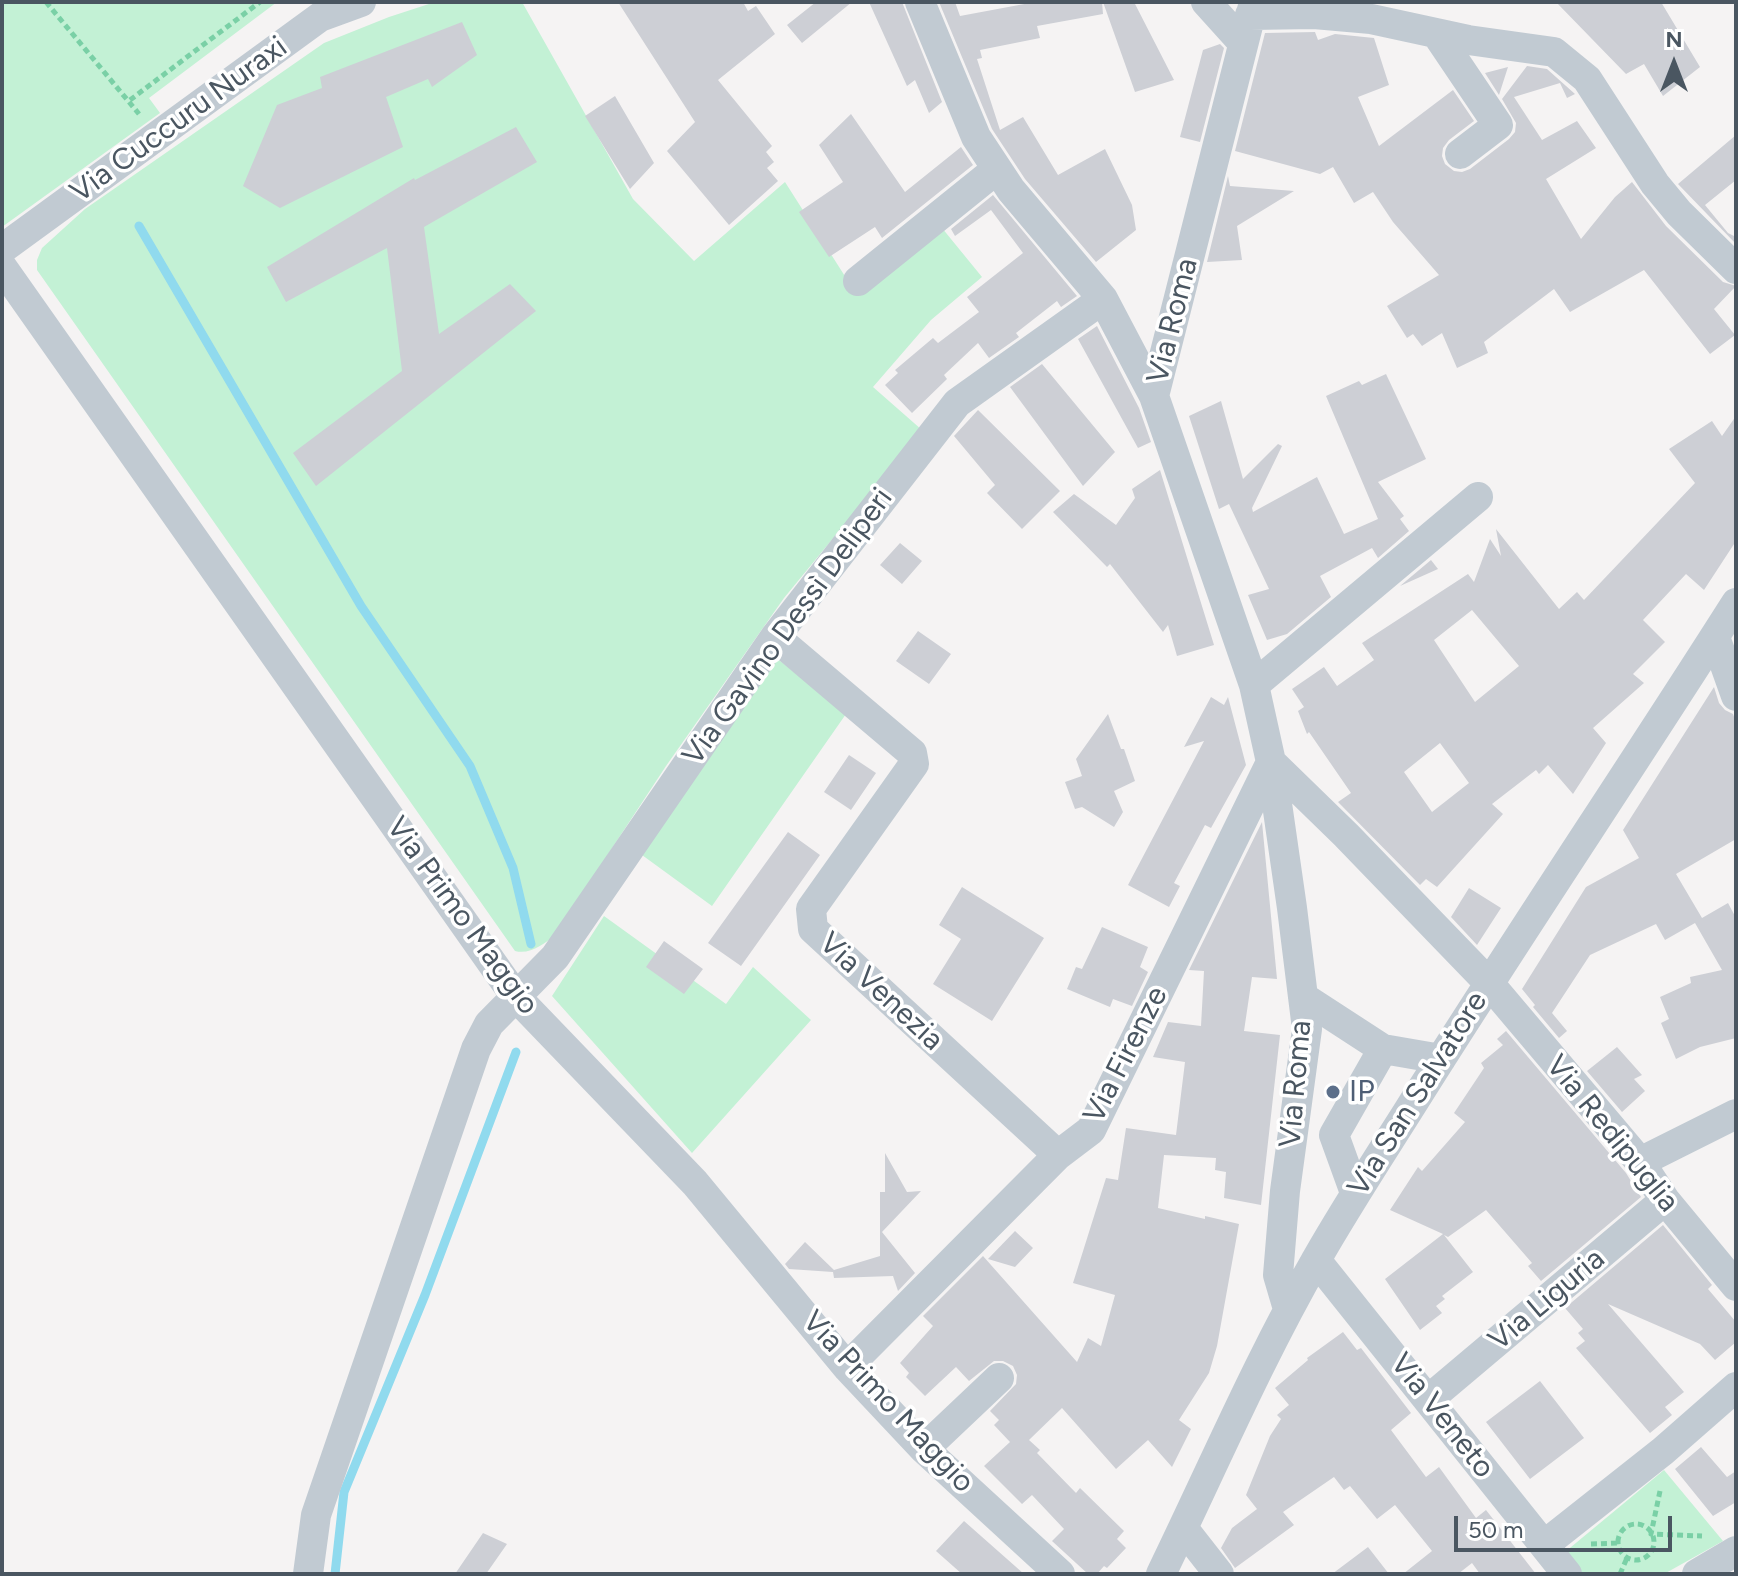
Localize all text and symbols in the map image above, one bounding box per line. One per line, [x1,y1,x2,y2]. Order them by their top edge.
north arrow [1634,24,1714,104]
text: N [1665,26,1683,53]
street label: Via Cuccuru Nuraxi [64,29,294,211]
street label: Via Roma [1140,255,1206,387]
street label: Via Gavino Dessì Deliperi [675,481,901,773]
street label: Via Primo Maggio [378,810,546,1022]
street label: Via Venezia [811,925,951,1059]
street label: Via Firenze [1076,981,1176,1129]
street label: Via San Salvatore [1341,985,1495,1203]
street label: Via Roma [1273,1019,1319,1149]
street label: Via Redipuglia [1538,1048,1686,1220]
place label: IP [1349,1074,1374,1110]
marker: IP [1324,1083,1342,1101]
street label: Via Liguria [1482,1241,1612,1359]
street label: Via Primo Maggio [795,1304,981,1500]
street label: Via Veneto [1382,1347,1502,1485]
scale bar [1458,1500,1676,1550]
text: 50 m [1468,1515,1524,1544]

